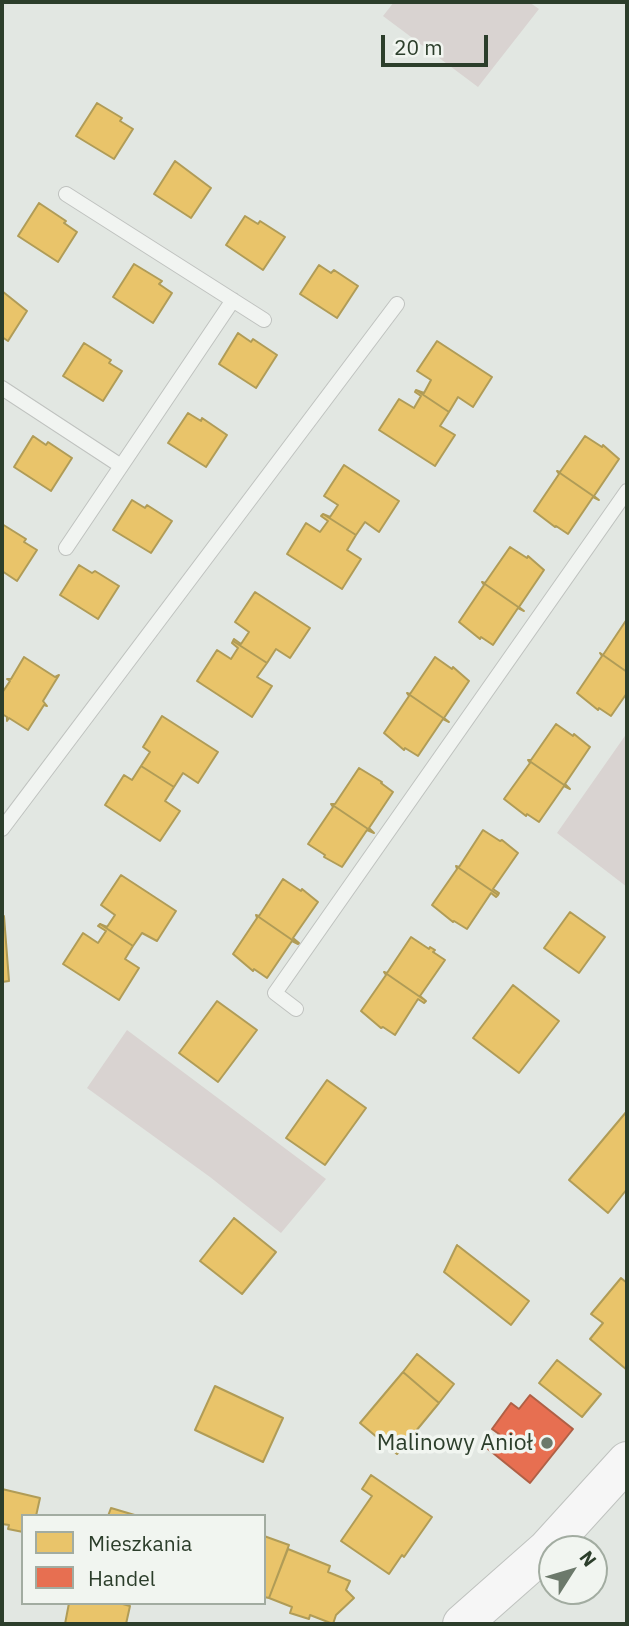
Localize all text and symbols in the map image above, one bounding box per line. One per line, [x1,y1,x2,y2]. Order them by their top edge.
scale bar [384,21,491,65]
text: 20 m [394,33,443,61]
place label: Malinowy Anioł [377,1429,533,1457]
marker: Malinowy Anioł [539,1435,555,1451]
legend [21,1514,266,1605]
text: Mieszkania [88,1529,192,1557]
north arrow [538,1535,608,1605]
text: N [574,1546,602,1571]
text: Handel [88,1564,155,1592]

